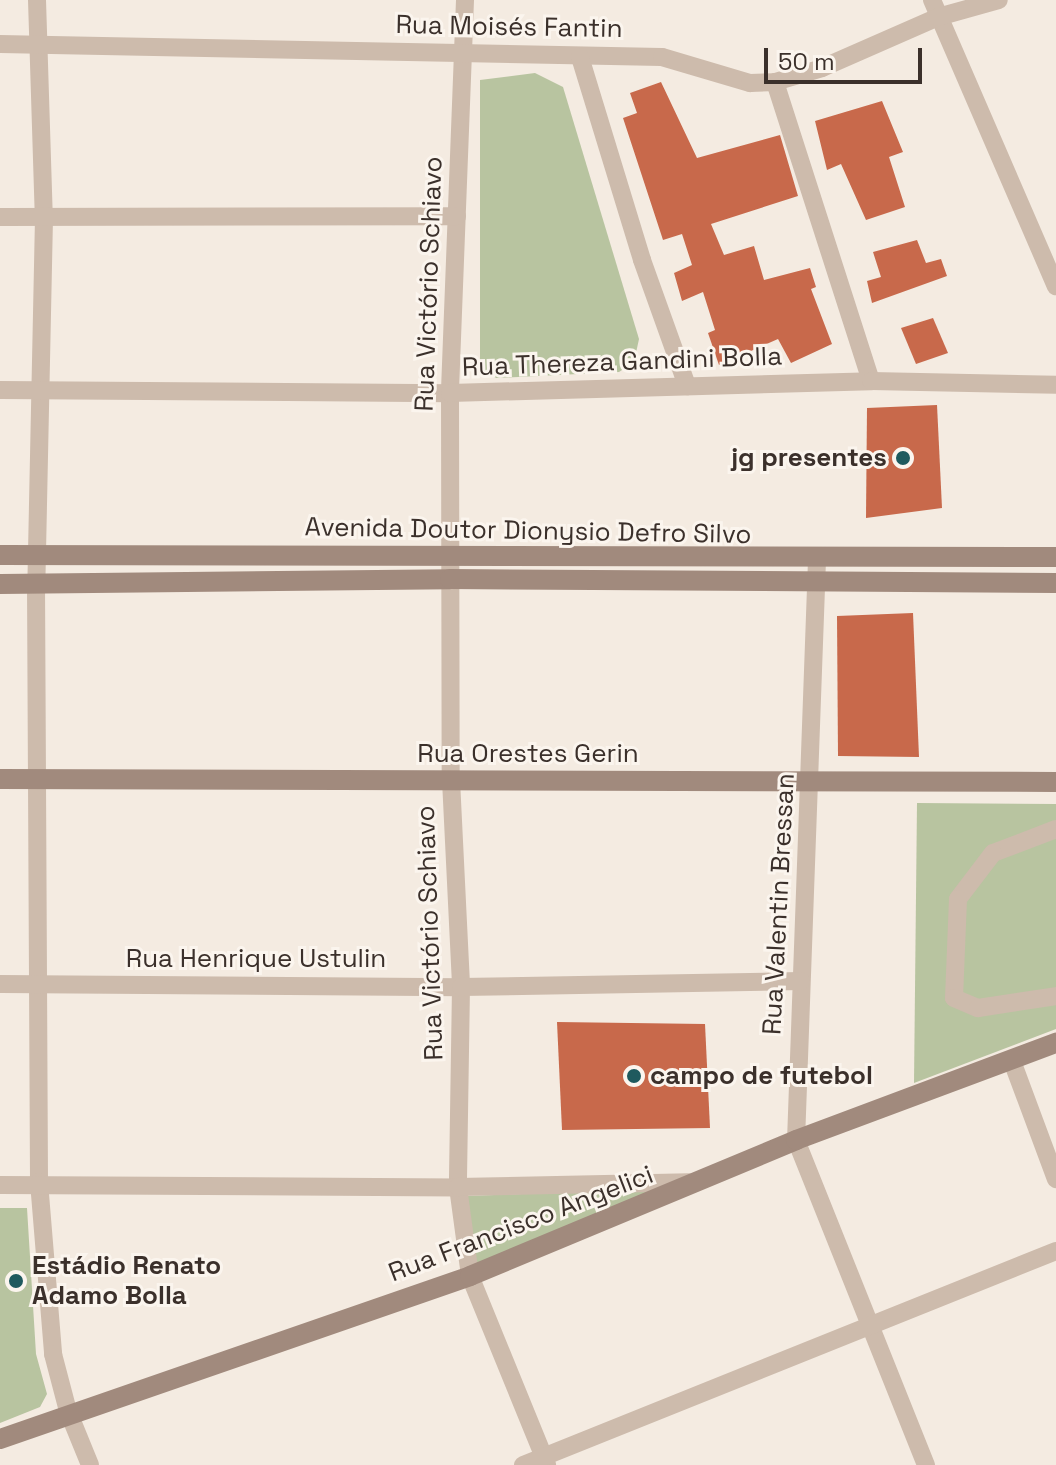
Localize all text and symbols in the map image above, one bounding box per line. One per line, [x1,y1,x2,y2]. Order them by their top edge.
street label: Rua Moisés Fantin [395,9,623,45]
scale bar [768,32,926,82]
text: 50 m [778,46,835,77]
street label: Rua Victório Schiavo [409,156,449,412]
street label: Rua Thereza Gandini Bolla [461,341,783,383]
place label: jg presentes [731,442,887,474]
marker: jg presentes [894,449,912,467]
street label: Avenida Doutor Dionysio Defro Silvo [304,512,752,550]
street label: Rua Orestes Gerin [417,738,639,770]
street label: Rua Valentin Bressan [757,772,801,1036]
street label: Rua Victório Schiavo [410,805,450,1061]
street label: Rua Henrique Ustulin [126,943,386,975]
place label: campo de futebol [650,1060,873,1092]
marker: campo de futebol [625,1067,643,1085]
street label: Rua Francisco Angelici [384,1159,658,1289]
place label: Estádio Renato Adamo Bolla [32,1250,221,1312]
marker: Estádio Renato Adamo Bolla [7,1272,25,1290]

